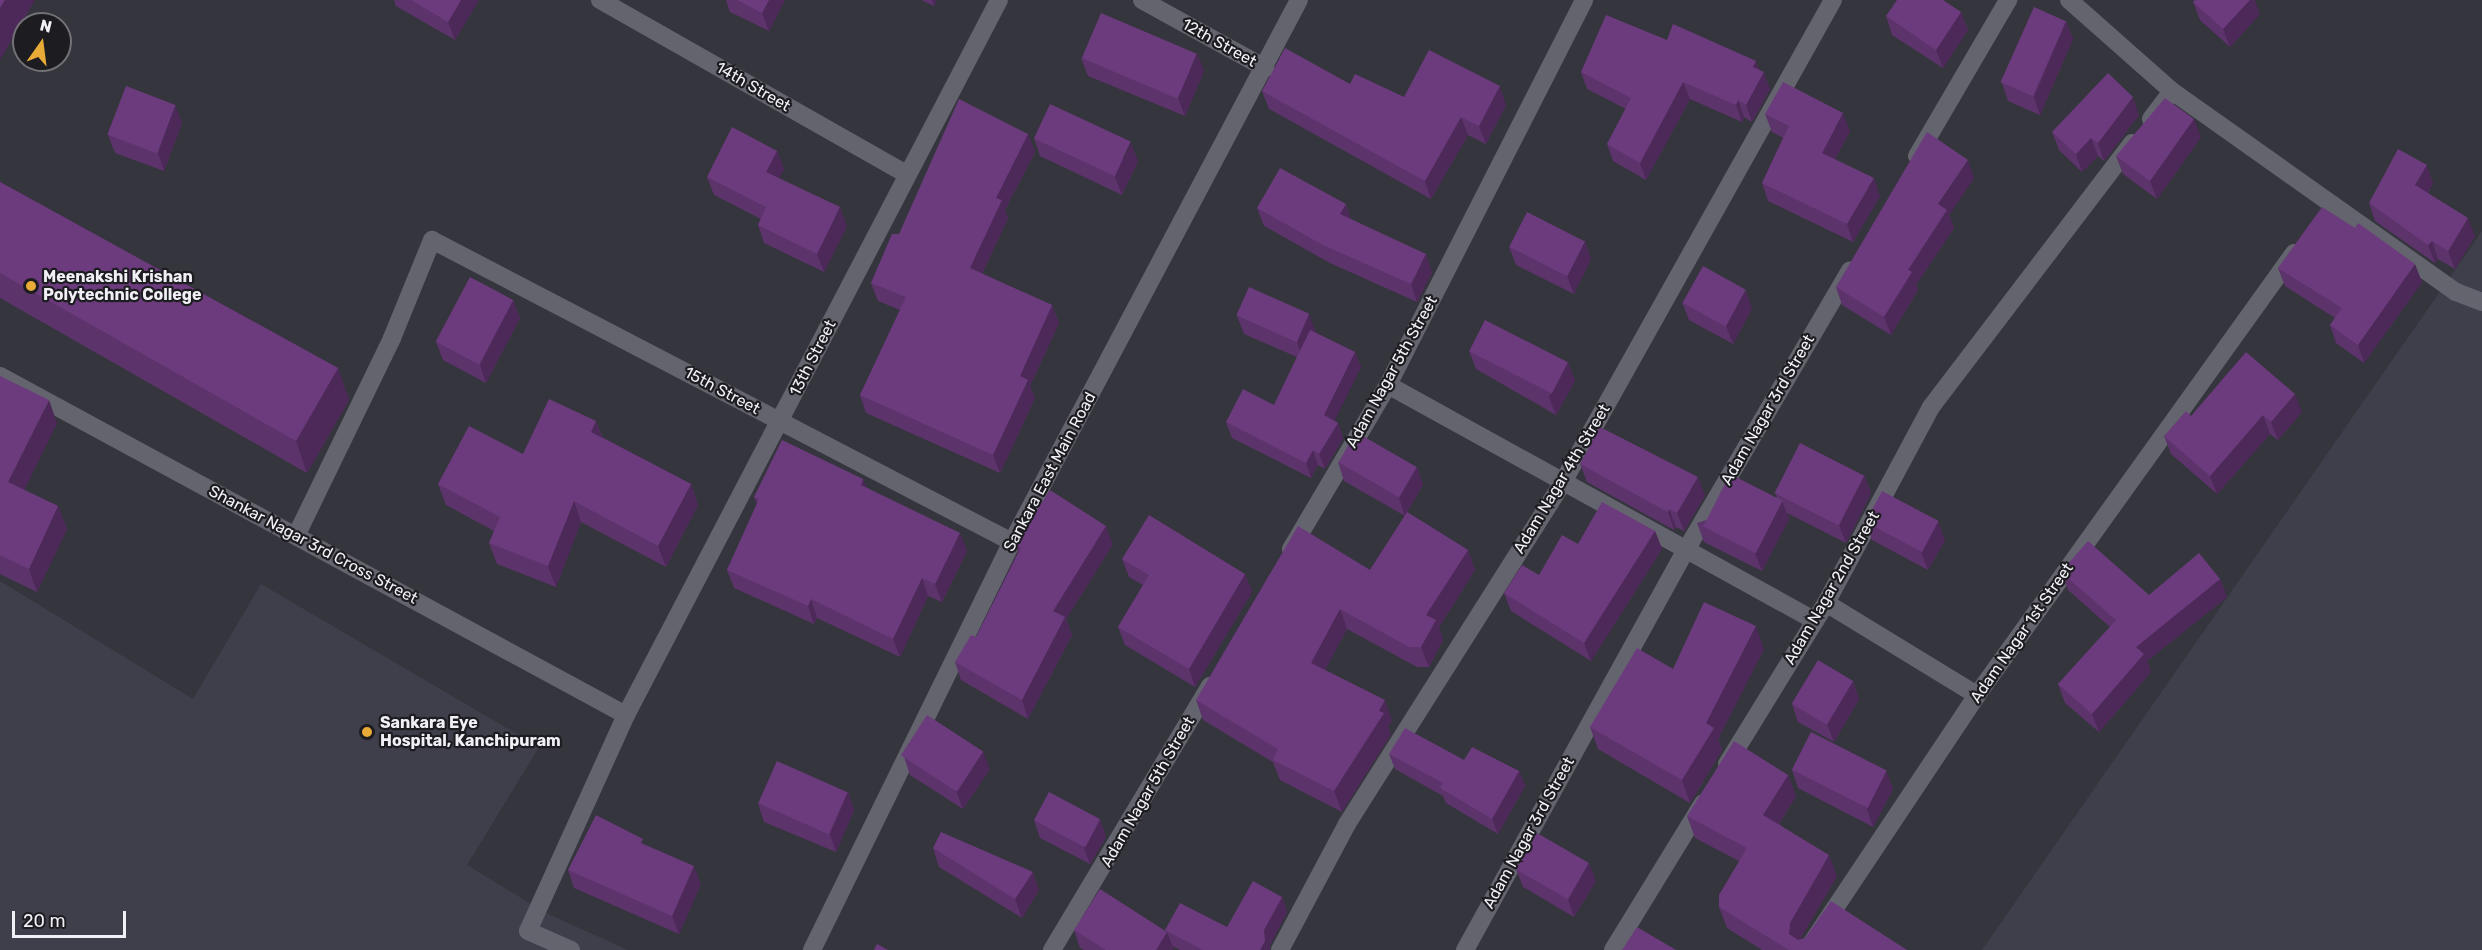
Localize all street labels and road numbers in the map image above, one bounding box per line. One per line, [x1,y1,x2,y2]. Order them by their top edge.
street label: 12th Street [1178,15,1260,71]
street label: 14th Street [712,58,794,116]
street label: Adam Nagar 5th Street [1342,293,1442,451]
street label: 13th Street [786,317,840,399]
street label: Adam Nagar 3rd Street [1717,331,1819,489]
street label: 15th Street [681,363,763,419]
street label: Sankara East Main Road [1000,389,1100,555]
street label: Adam Nagar 4th Street [1510,401,1614,557]
street label: Shankar Nagar 3rd Cross Street [205,481,421,609]
street label: Adam Nagar 2nd Street [1780,508,1884,668]
street label: Adam Nagar 1st Street [1966,559,2078,707]
street label: Adam Nagar 5th Street [1097,713,1199,871]
street label: Adam Nagar 3rd Street [1479,754,1579,912]

